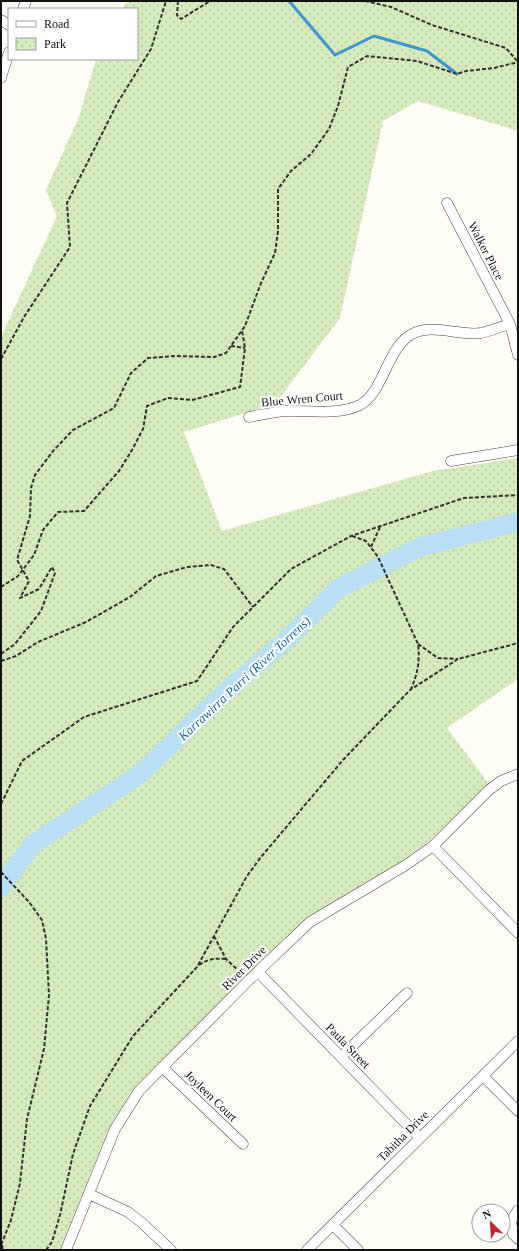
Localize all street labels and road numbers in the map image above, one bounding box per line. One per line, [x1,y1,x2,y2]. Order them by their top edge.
street label: Walker Place [465,220,507,282]
street label: Blue Wren Court [261,388,344,410]
street label: River Drive [219,943,269,993]
street label: Paula Street [323,1020,374,1072]
street label: Joyleen Court [182,1068,240,1125]
street label: Tabitha Drive [375,1108,431,1164]

